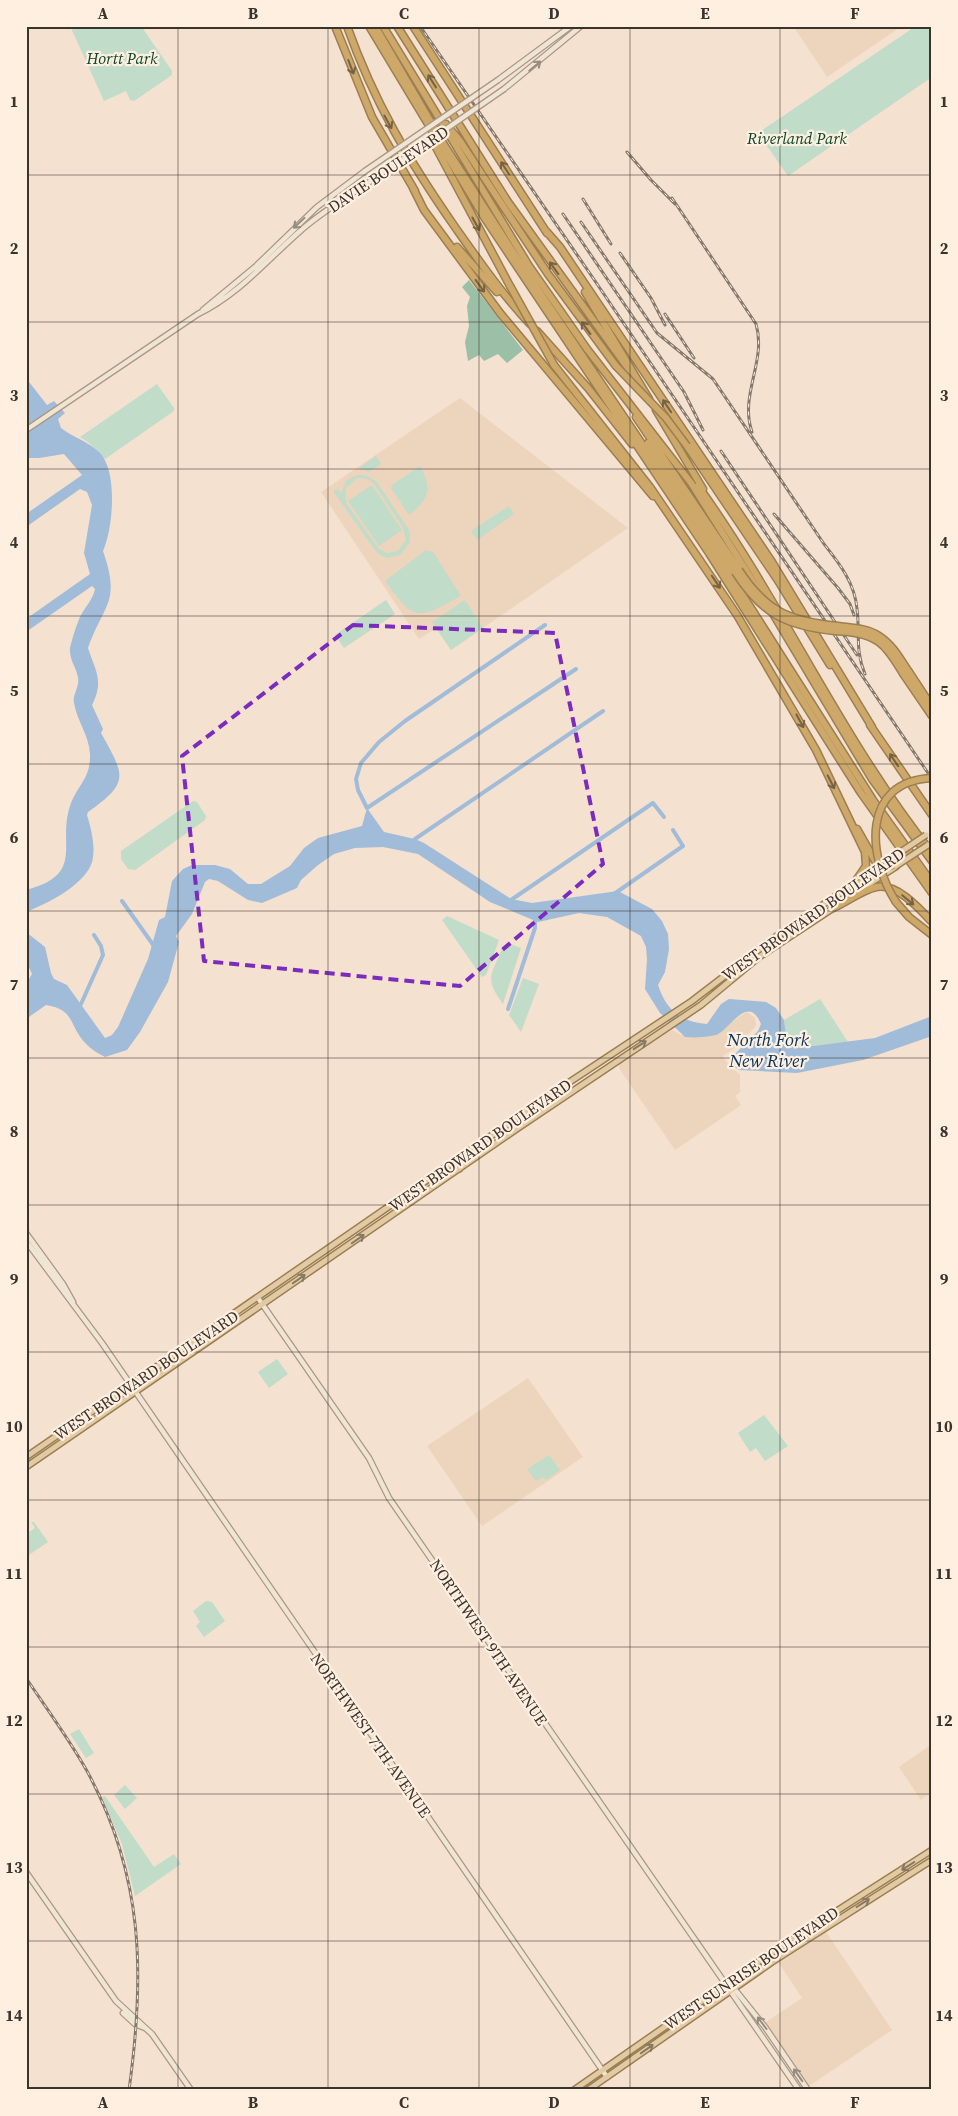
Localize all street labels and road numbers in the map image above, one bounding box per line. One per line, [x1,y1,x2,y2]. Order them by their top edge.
street label: DAVIE BOULEVARD [323,120,453,218]
street label: WEST BROWARD BOULEVARD [717,842,909,986]
street label: WEST BROWARD BOULEVARD [384,1073,576,1217]
street label: WEST BROWARD BOULEVARD [49,1305,243,1445]
street label: NORTHWEST 9TH AVENUE [425,1554,553,1730]
street label: NORTHWEST 7TH AVENUE [306,1648,437,1822]
street label: WEST SUNRISE BOULEVARD [659,1901,843,2035]

